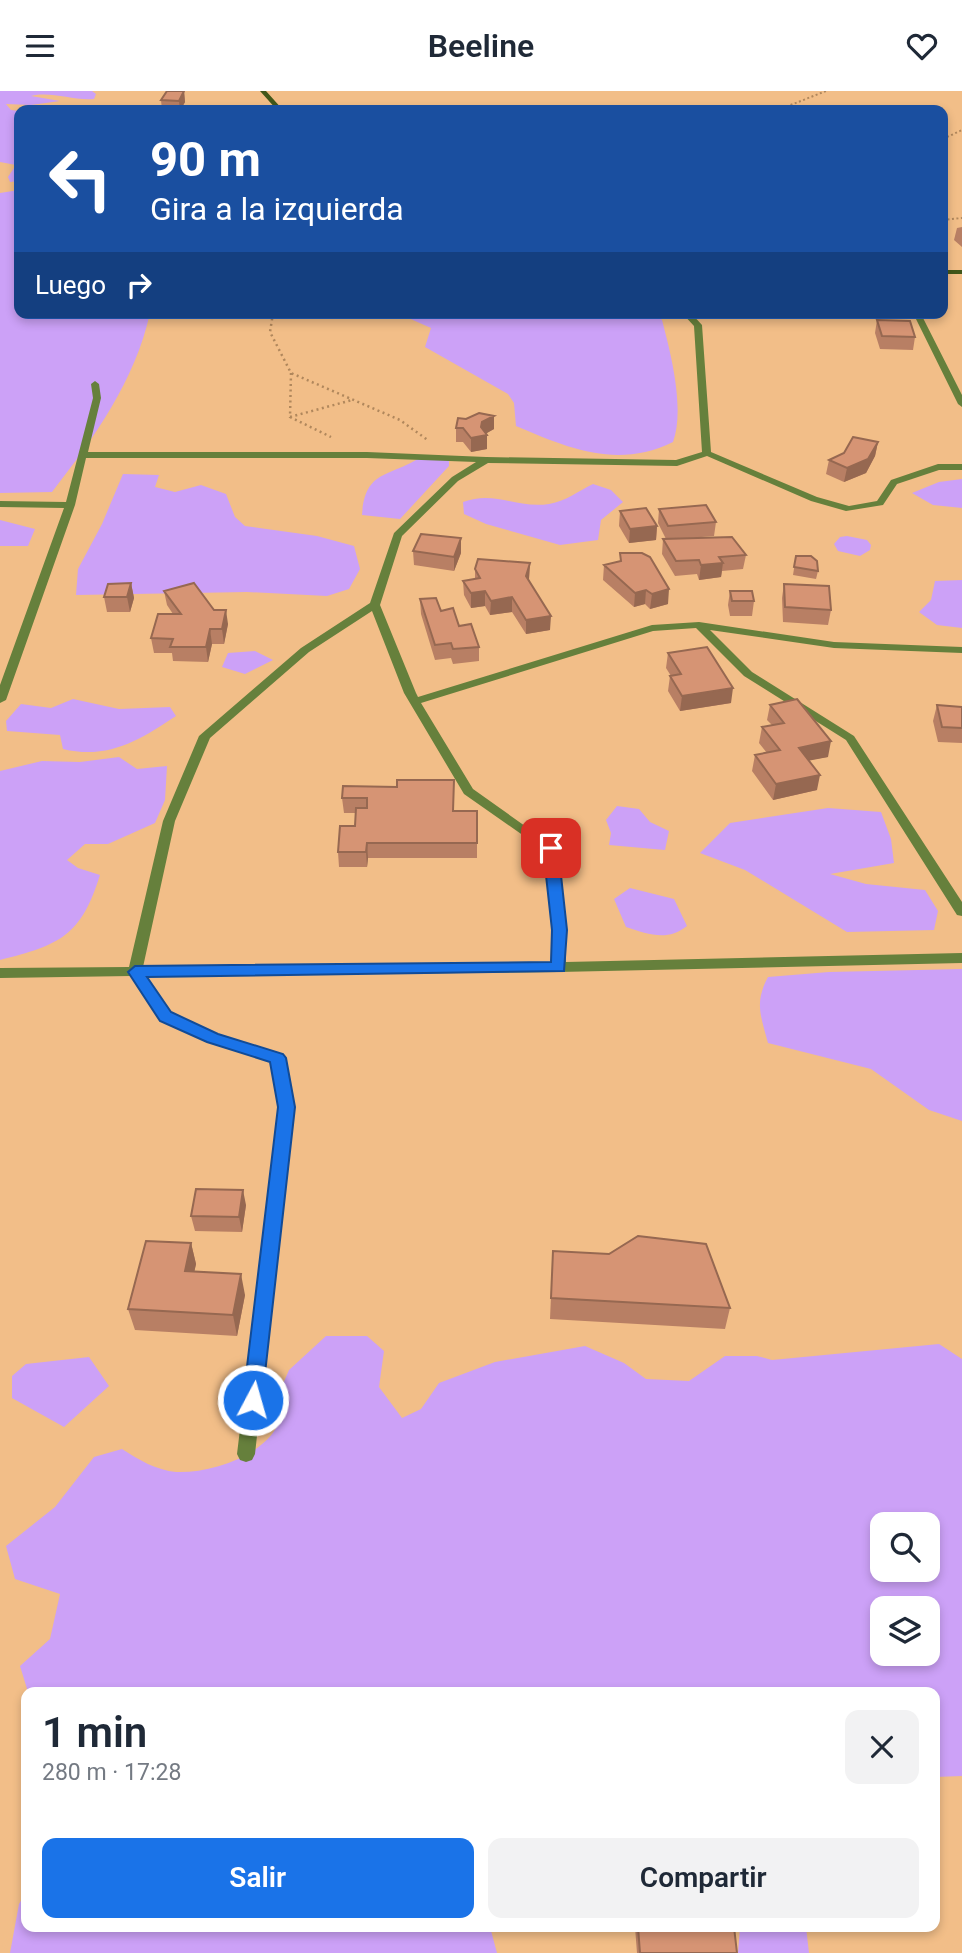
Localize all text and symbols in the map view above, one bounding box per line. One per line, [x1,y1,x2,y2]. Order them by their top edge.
icon: menu [21,27,59,65]
text: Beeline [428,27,534,65]
icon: heart [903,27,941,65]
text: 90 m [150,131,261,188]
icon: left [35,133,126,224]
text: Gira a la izquierda [150,190,404,228]
icon: right [120,266,158,304]
text: Luego [35,270,106,300]
pin [521,818,581,878]
icon: arrive [532,829,570,867]
position arrow [216,1363,290,1437]
map controls [870,1512,940,1666]
button: search [870,1512,940,1582]
button: layers [870,1596,940,1666]
text: 1 min [42,1708,147,1757]
button: close [845,1710,919,1784]
text: 280 m · 17:28 [42,1759,181,1786]
button: Salir [42,1838,474,1918]
button: Compartir [488,1838,919,1918]

